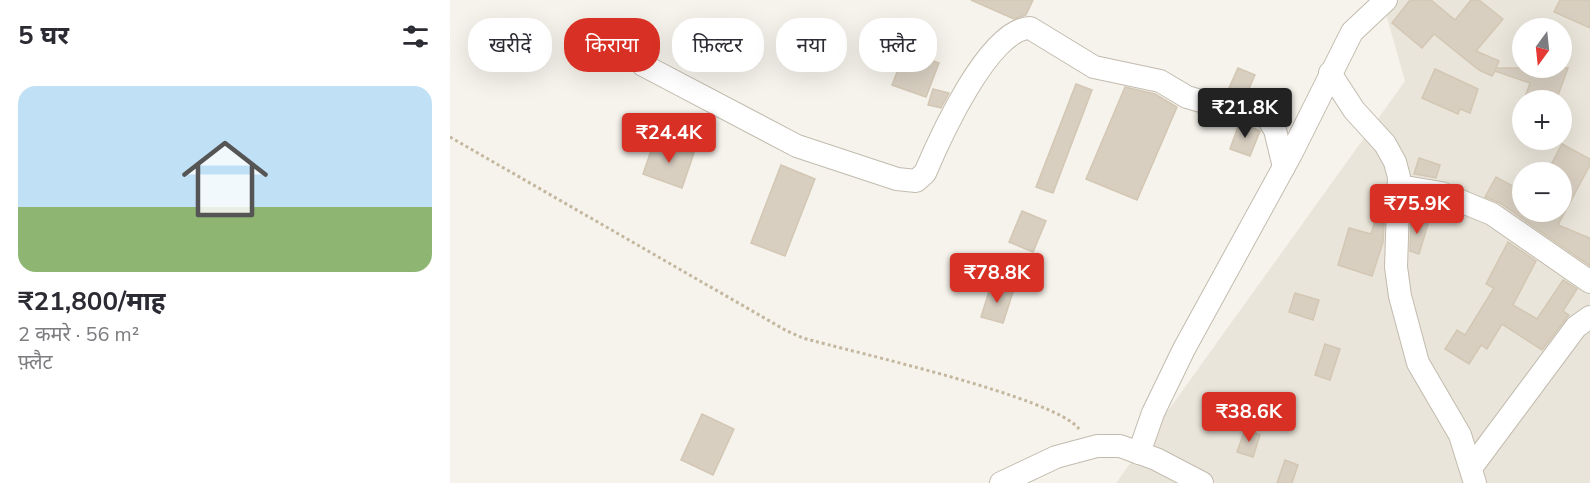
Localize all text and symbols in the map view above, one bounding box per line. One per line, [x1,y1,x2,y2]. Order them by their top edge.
text: 5 घर [18,18,69,53]
chip: खरीदें [468,18,552,72]
chip: किराया [564,18,660,72]
chip: फ़िल्टर [672,18,764,72]
chip: नया [776,18,847,72]
chip: फ़्लैट [859,18,937,72]
north arrow [1512,18,1572,78]
map controls [1512,18,1572,222]
icon: filters [399,20,432,53]
pin: ₹21.8K [1196,88,1294,139]
button: + [1512,90,1572,150]
text: ₹21.8K [1212,94,1278,121]
pin: ₹24.4K [620,113,718,164]
text: ₹24.4K [636,119,702,146]
icon: home [171,125,279,233]
button: − [1512,162,1572,222]
pin: ₹75.9K [1368,184,1466,235]
text: ₹75.9K [1384,190,1450,217]
pin: ₹78.8K [948,253,1046,304]
text: ₹78.8K [964,259,1030,286]
text: ₹21,800/माह [18,284,166,319]
text: 2 कमरे · 56 m² [18,321,139,348]
text: फ़्लैट [18,349,53,376]
pin: ₹38.6K [1200,392,1298,443]
text: ₹38.6K [1216,398,1282,425]

